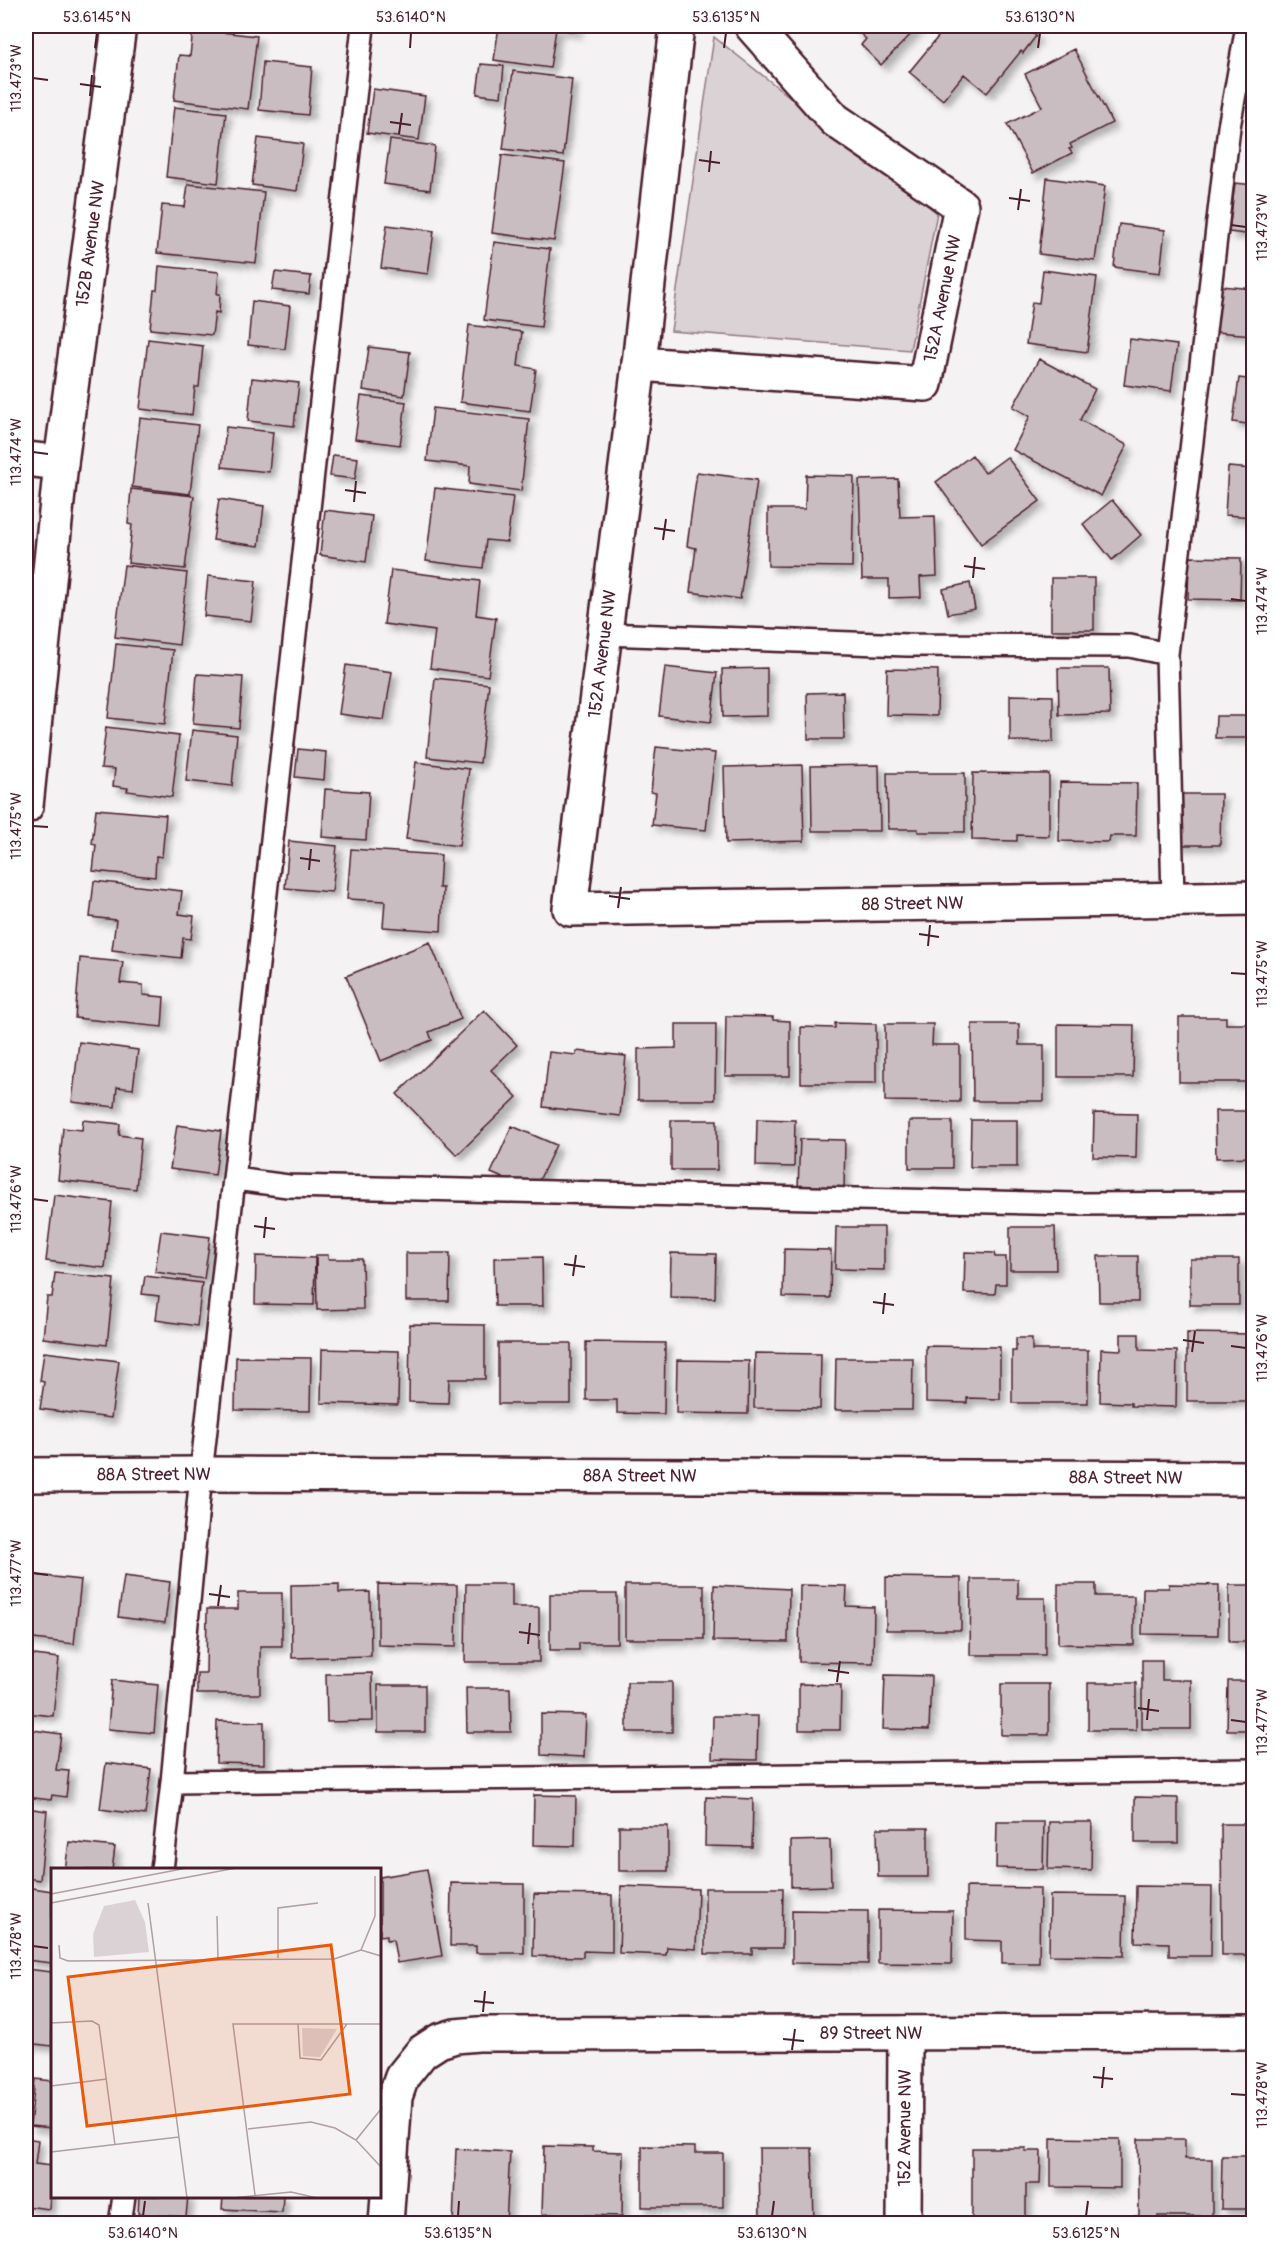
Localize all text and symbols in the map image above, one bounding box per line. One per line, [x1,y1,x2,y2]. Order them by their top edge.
text: 53.6145°N [63,8,131,27]
text: 53.6140°N [376,8,446,27]
text: 53.6135°N [692,8,760,27]
text: 53.6130°N [1005,8,1075,27]
text: 113.473°W [7,44,26,112]
street label: 152B Avenue NW [71,179,110,309]
text: 113.473°W [1253,193,1272,261]
street label: 152A Avenue NW [919,233,967,364]
text: 113.474°W [7,418,26,486]
text: 113.474°W [1253,567,1272,635]
street label: 152A Avenue NW [583,589,622,720]
text: 113.475°W [7,792,26,860]
street label: 88 Street NW [861,892,964,916]
text: 113.475°W [1253,940,1272,1008]
text: 113.476°W [7,1165,26,1233]
text: 113.476°W [1253,1314,1272,1382]
street label: 88A Street NW [97,1463,211,1487]
street label: 88A Street NW [583,1464,697,1488]
street label: 88A Street NW [1069,1466,1183,1490]
text: 113.477°W [7,1539,26,1607]
text: 113.477°W [1253,1688,1272,1756]
inset map [51,1868,381,2198]
text: 113.478°W [7,1912,26,1979]
street label: 89 Street NW [820,2022,923,2045]
text: 113.478°W [1253,2061,1272,2128]
street label: 152 Avenue NW [893,2069,917,2187]
text: 53.6140°N [108,2224,178,2243]
text: 53.6135°N [424,2224,492,2243]
text: 53.6130°N [737,2224,807,2243]
text: 53.6125°N [1052,2224,1120,2243]

